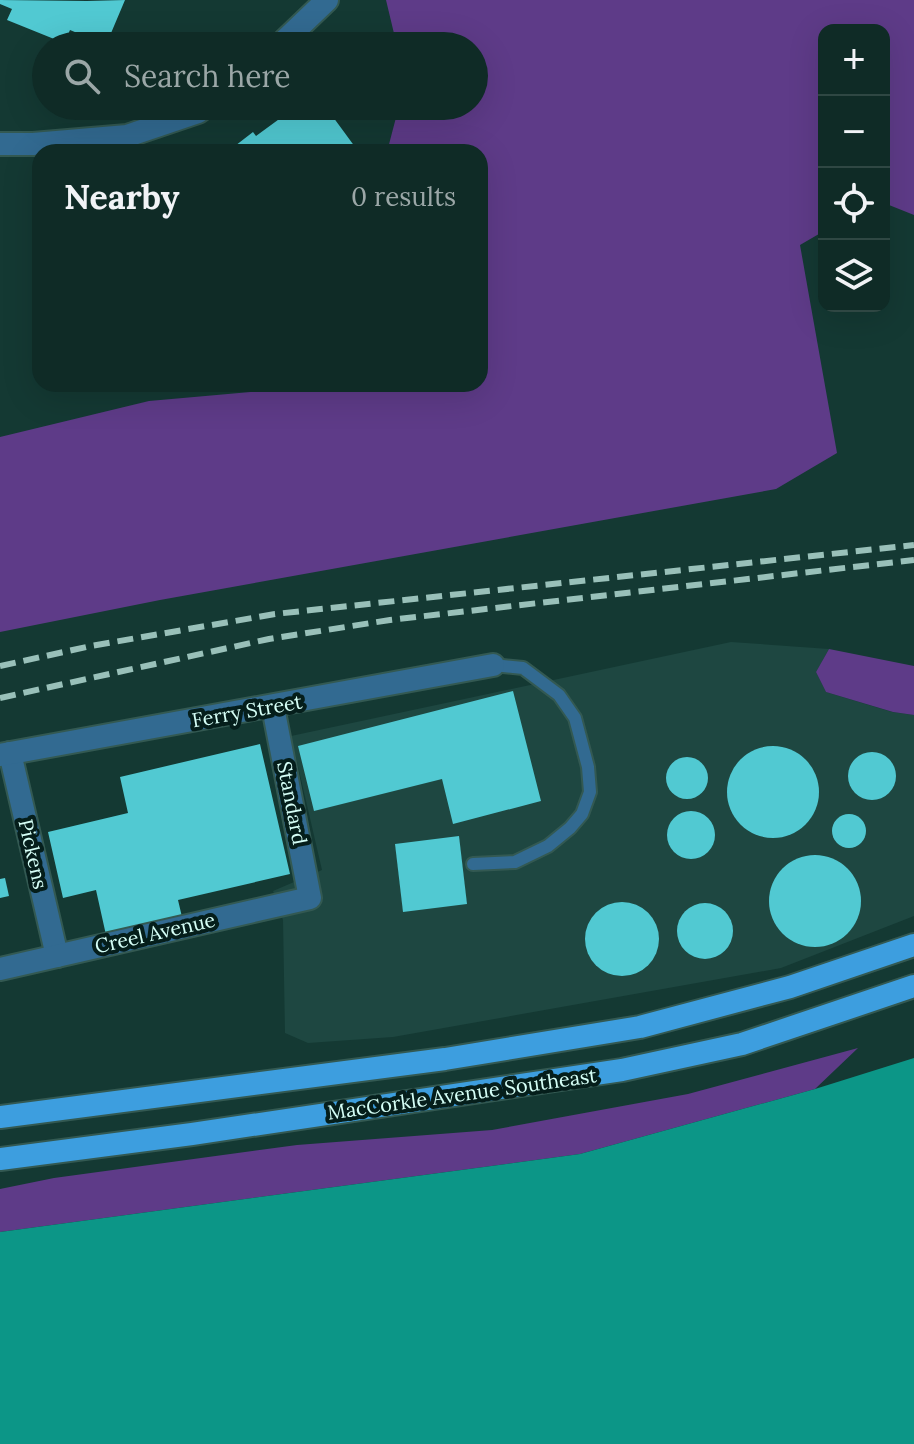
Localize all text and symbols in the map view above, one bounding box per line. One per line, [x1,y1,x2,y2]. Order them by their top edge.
map controls [818,24,890,312]
button: + [818,24,890,96]
search box [32,32,488,120]
icon: search [60,54,104,98]
text: Search here [124,57,291,95]
button: − [818,96,890,168]
button: locate [818,168,890,240]
text: Nearby [64,175,180,218]
text: 0 results [351,180,456,213]
button: layers [818,240,890,312]
street label: Ferry Street [190,688,304,733]
street label: Standard [272,759,313,847]
street label: Pickens [13,816,54,891]
street label: Creel Avenue [92,907,218,958]
street label: MacCorkle Avenue Southeast [326,1062,598,1125]

